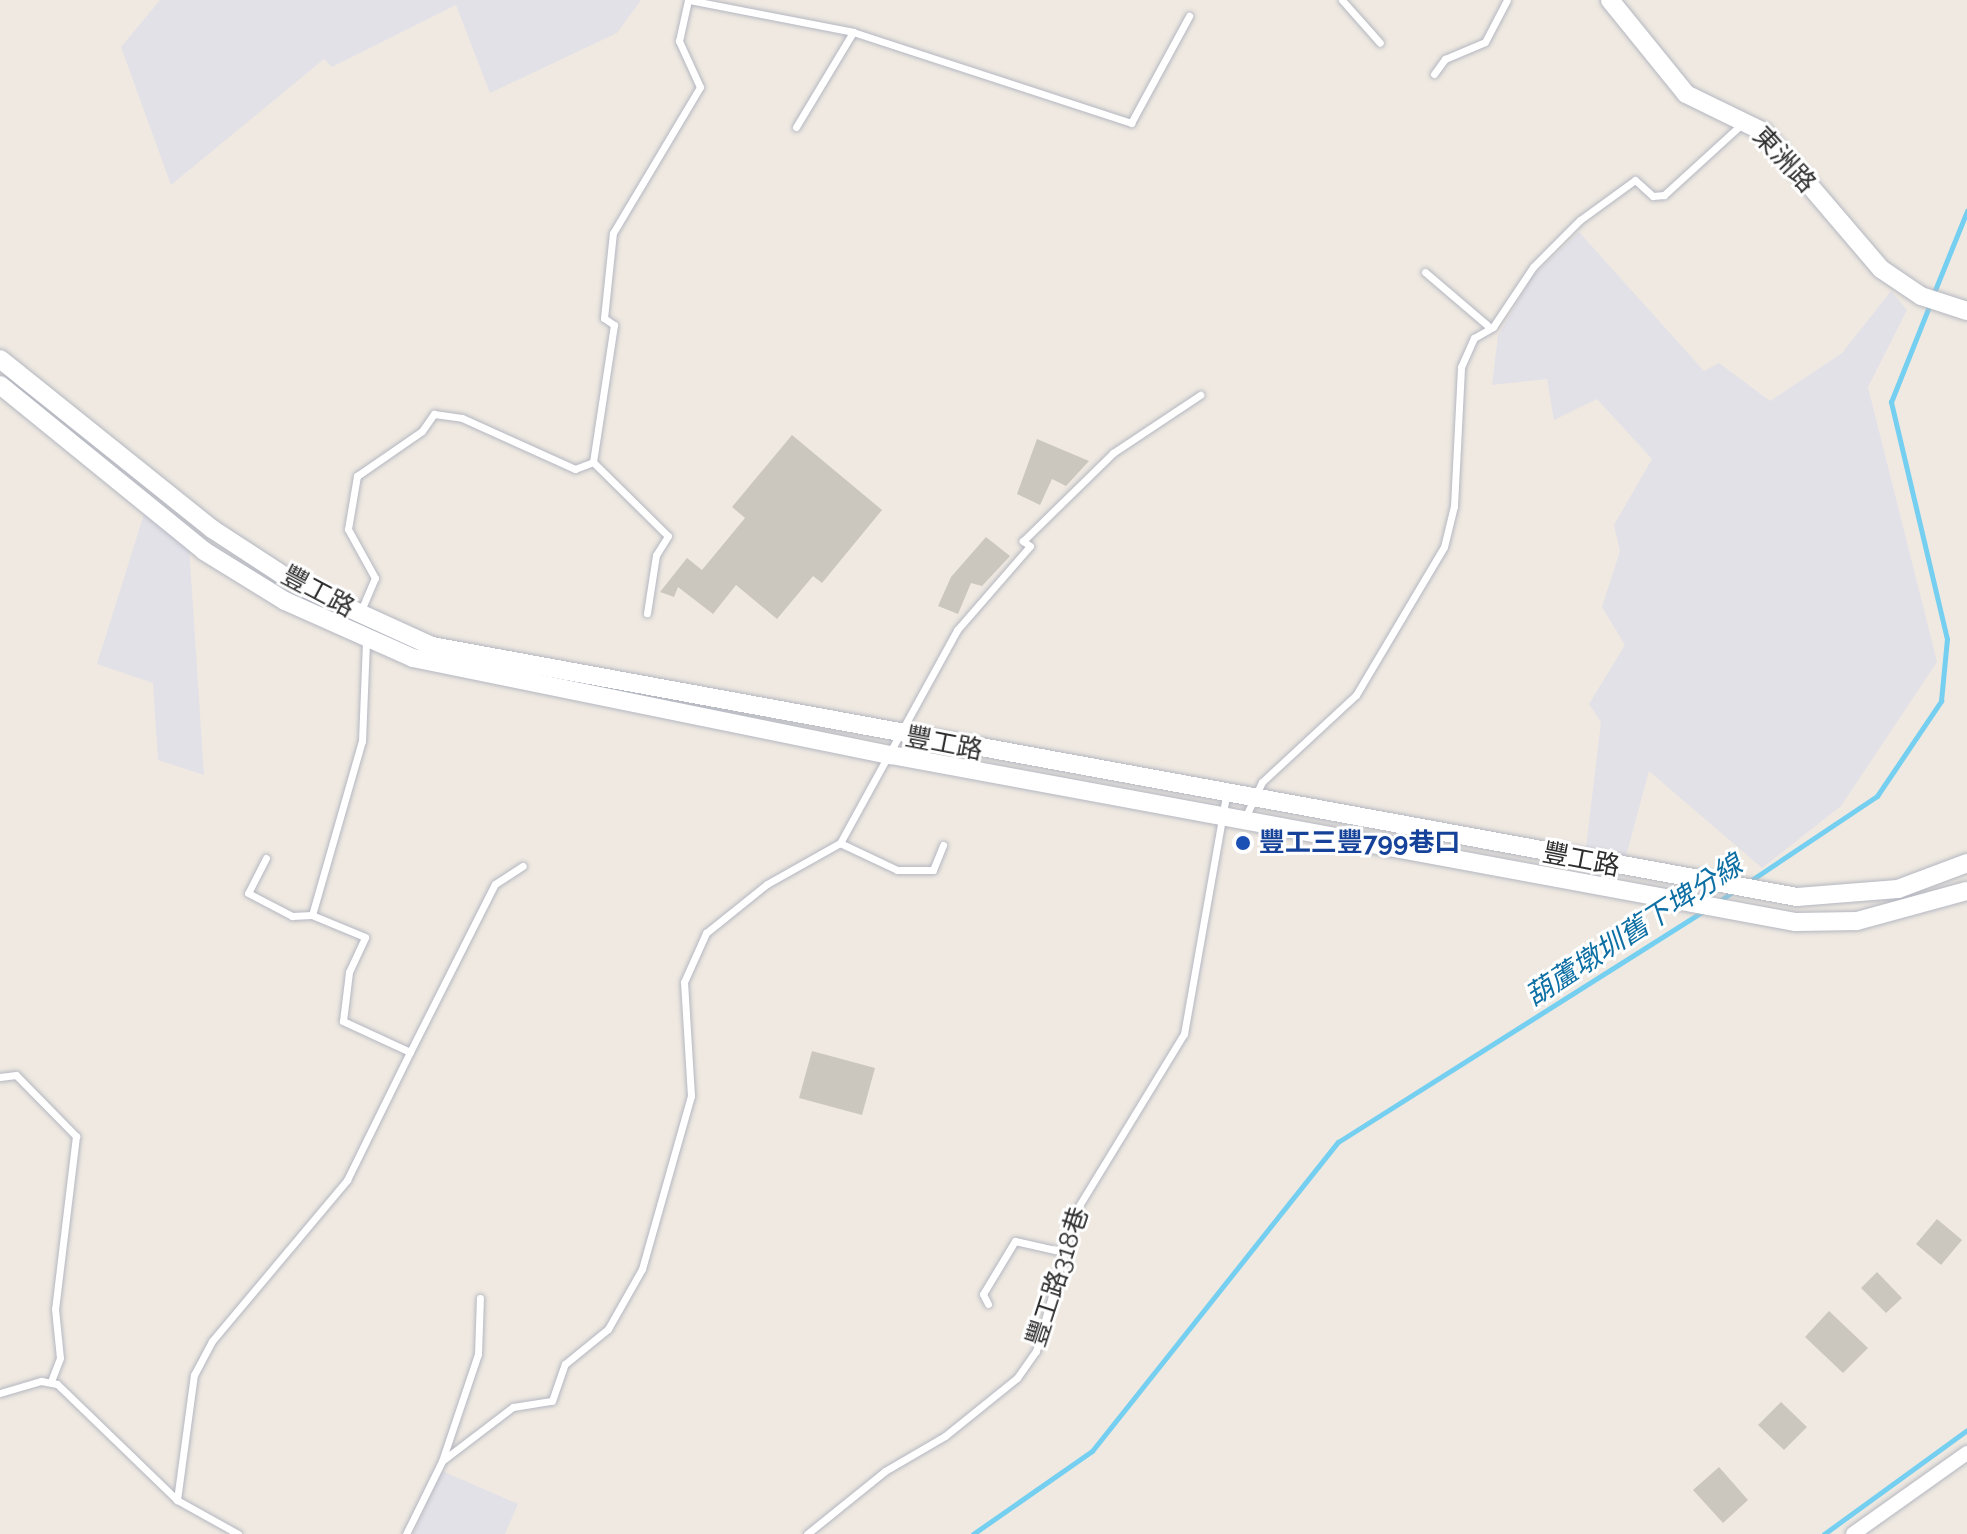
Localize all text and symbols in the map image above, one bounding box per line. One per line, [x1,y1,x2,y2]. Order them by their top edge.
street label: 東洲路 [1746,121,1822,199]
street label: 豐工路 [276,560,360,624]
street label: 豐工路 [903,721,985,767]
place label: 豐工三豐799巷口 [1259,827,1460,859]
marker: 豐工三豐799巷口 [1234,834,1252,852]
street label: 豐工路 [1540,837,1622,883]
water label: 葫蘆墩圳舊下埤分線 [1519,848,1749,1014]
street label: 豐工路318巷 [1021,1203,1095,1351]

